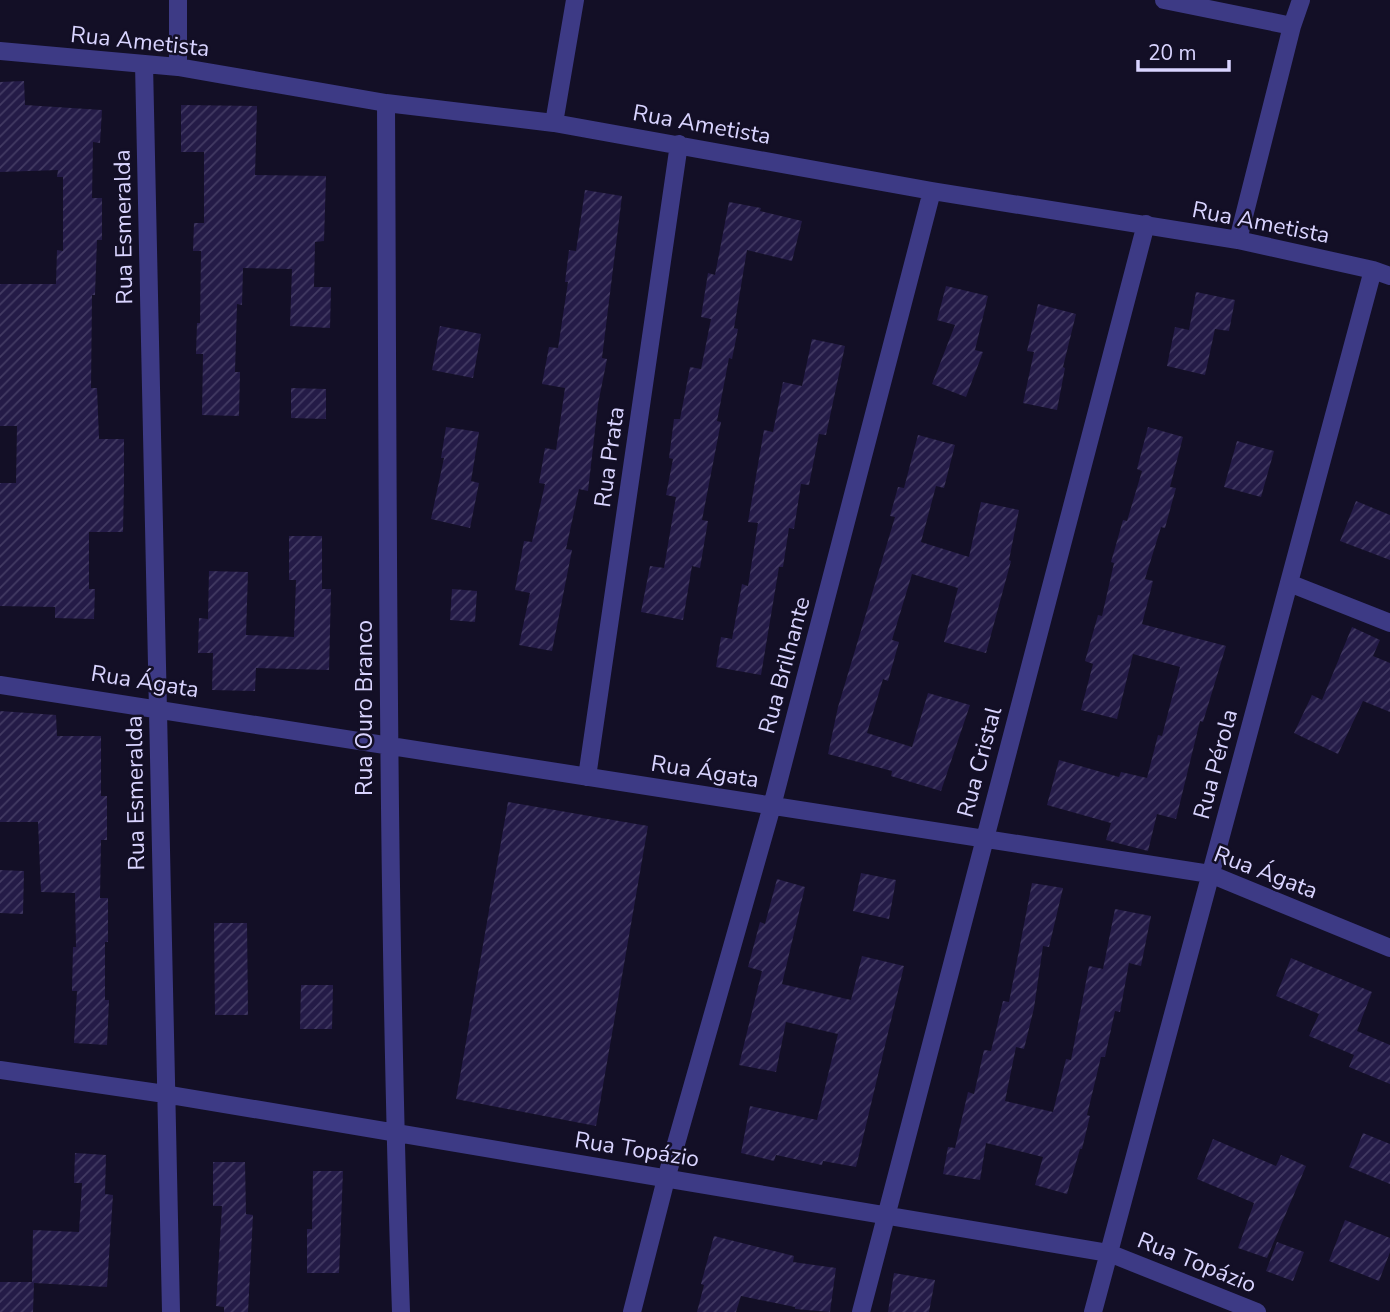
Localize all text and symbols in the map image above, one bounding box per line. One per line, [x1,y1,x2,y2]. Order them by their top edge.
street label: Rua Ametista [69,19,211,64]
scale bar [1138,28,1229,72]
text: 20 m [1148,39,1197,67]
street label: Rua Ametista [630,97,773,152]
street label: Rua Esmeralda [107,149,140,305]
street label: Rua Ametista [1189,194,1332,251]
street label: Rua Prata [587,405,632,509]
street label: Rua Brilhante [751,593,818,737]
street label: Rua Ouro Branco [349,620,380,796]
street label: Rua Ágata [89,658,201,705]
street label: Rua Cristal [950,703,1009,821]
street label: Rua Pérola [1186,706,1245,822]
street label: Rua Esmeralda [119,715,152,871]
street label: Rua Ágata [649,748,761,795]
street label: Rua Ágata [1209,838,1322,906]
street label: Rua Topázio [572,1124,701,1175]
street label: Rua Topázio [1133,1225,1261,1300]

